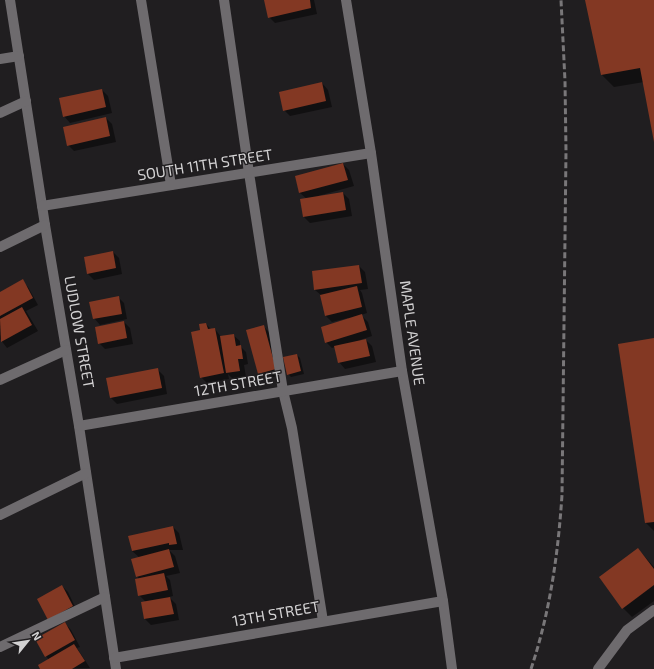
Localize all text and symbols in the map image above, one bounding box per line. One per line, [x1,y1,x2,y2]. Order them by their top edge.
street label: SOUTH 11TH STREET [136,144,274,184]
street label: LUDLOW STREET [61,274,99,390]
street label: MAPLE AVENUE [397,279,429,386]
street label: 12TH STREET [193,366,283,400]
street label: 13TH STREET [231,596,321,630]
north arrow [8,621,48,661]
text: N [29,629,45,642]

